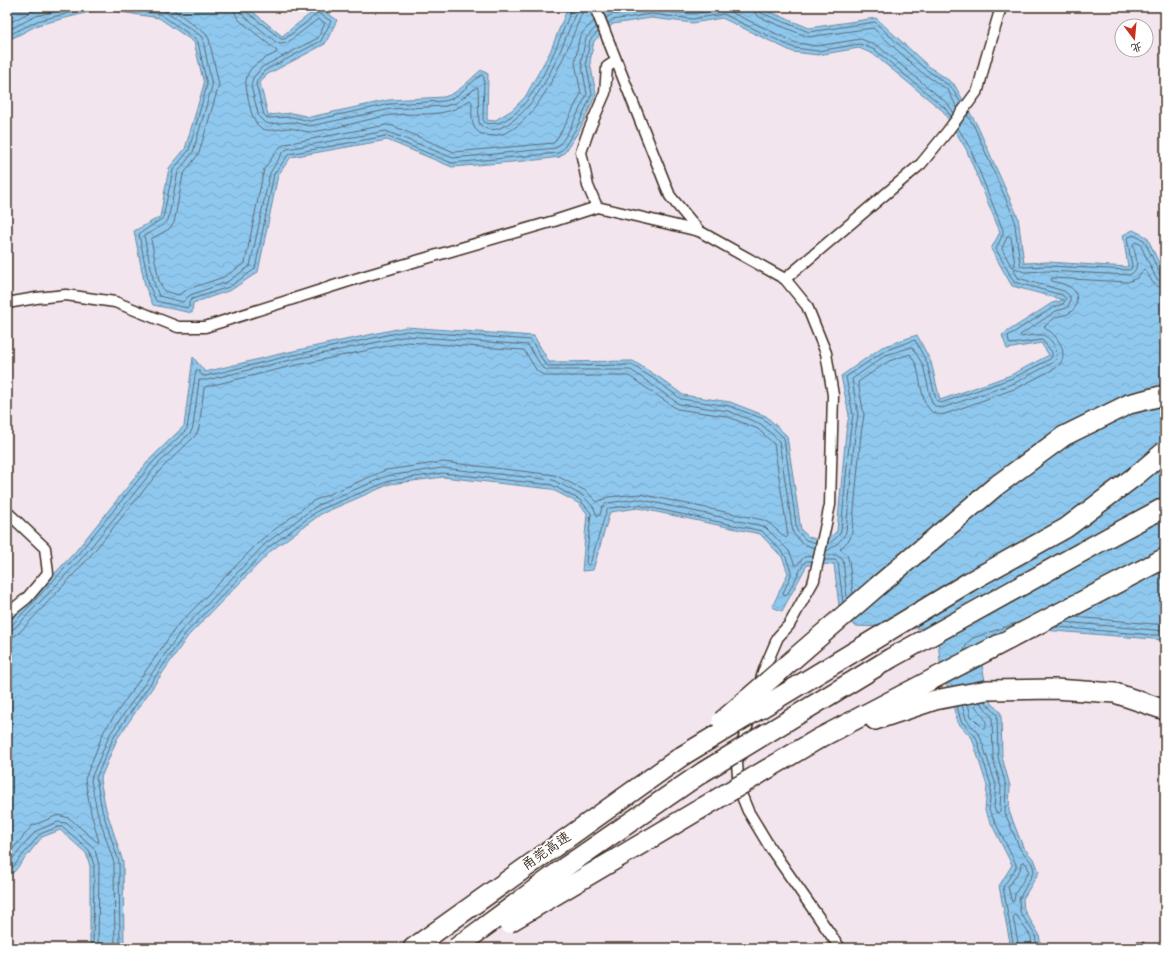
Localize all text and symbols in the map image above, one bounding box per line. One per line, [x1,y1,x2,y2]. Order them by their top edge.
north arrow [1114,18,1154,58]
text: 北 [1129,36,1144,55]
street label: 甬莞高速 [518,828,576,876]

